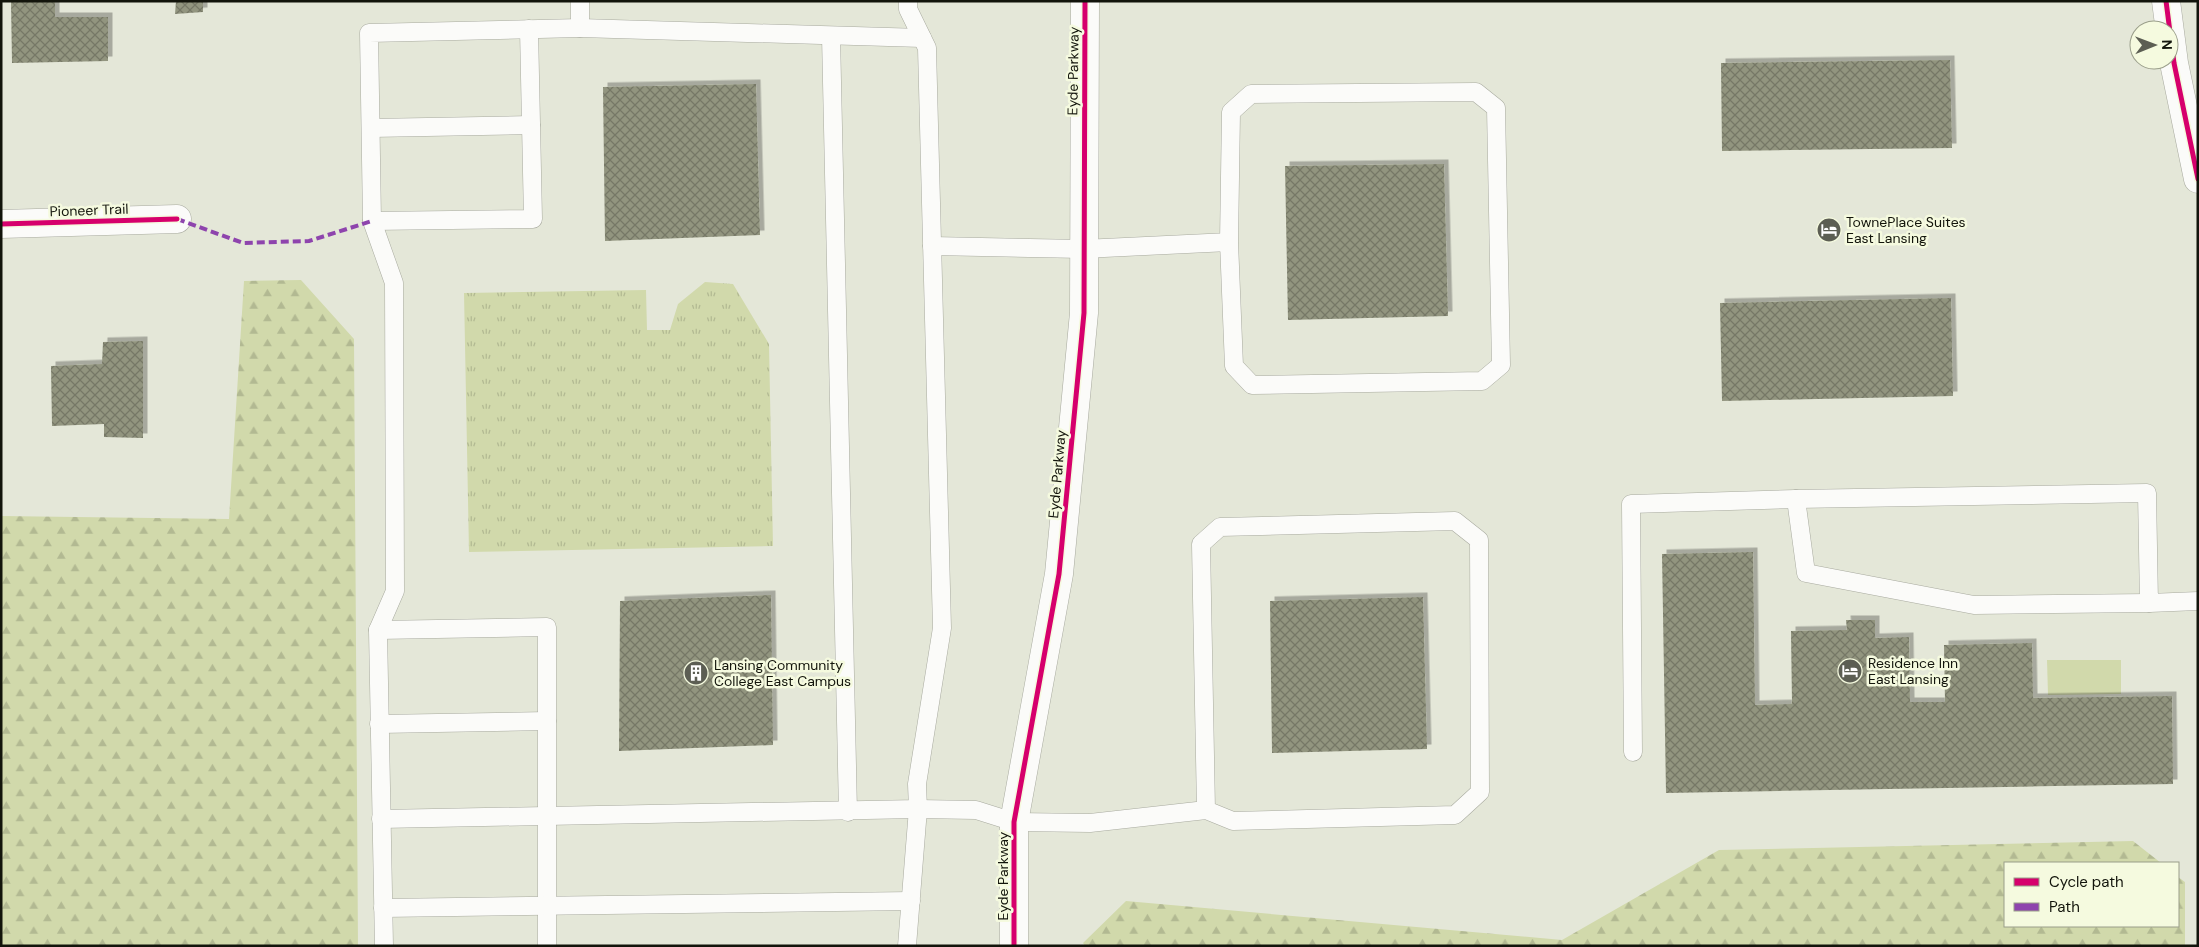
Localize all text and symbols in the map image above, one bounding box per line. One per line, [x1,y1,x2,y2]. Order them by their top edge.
north arrow [2129,20,2179,70]
street label: Eyde Parkway [1063,26,1083,116]
text: N [2158,40,2176,50]
street label: Pioneer Trail [49,200,129,220]
place label: TownePlace Suites East Lansing [1846,213,1966,247]
hotel icon: TownePlace Suites East Lansing [1816,217,1842,243]
street label: Eyde Parkway [1044,429,1070,519]
place label: Residence Inn East Lansing [1868,654,1958,688]
place label: Lansing Community College East Campus [714,656,851,690]
hotel icon: Residence Inn East Lansing [1837,658,1863,684]
building icon: Lansing Community College East Campus [683,660,709,686]
street label: Eyde Parkway [994,831,1012,920]
legend [2004,862,2179,927]
text: Cycle path [2049,872,2124,892]
text: Path [2049,897,2080,917]

